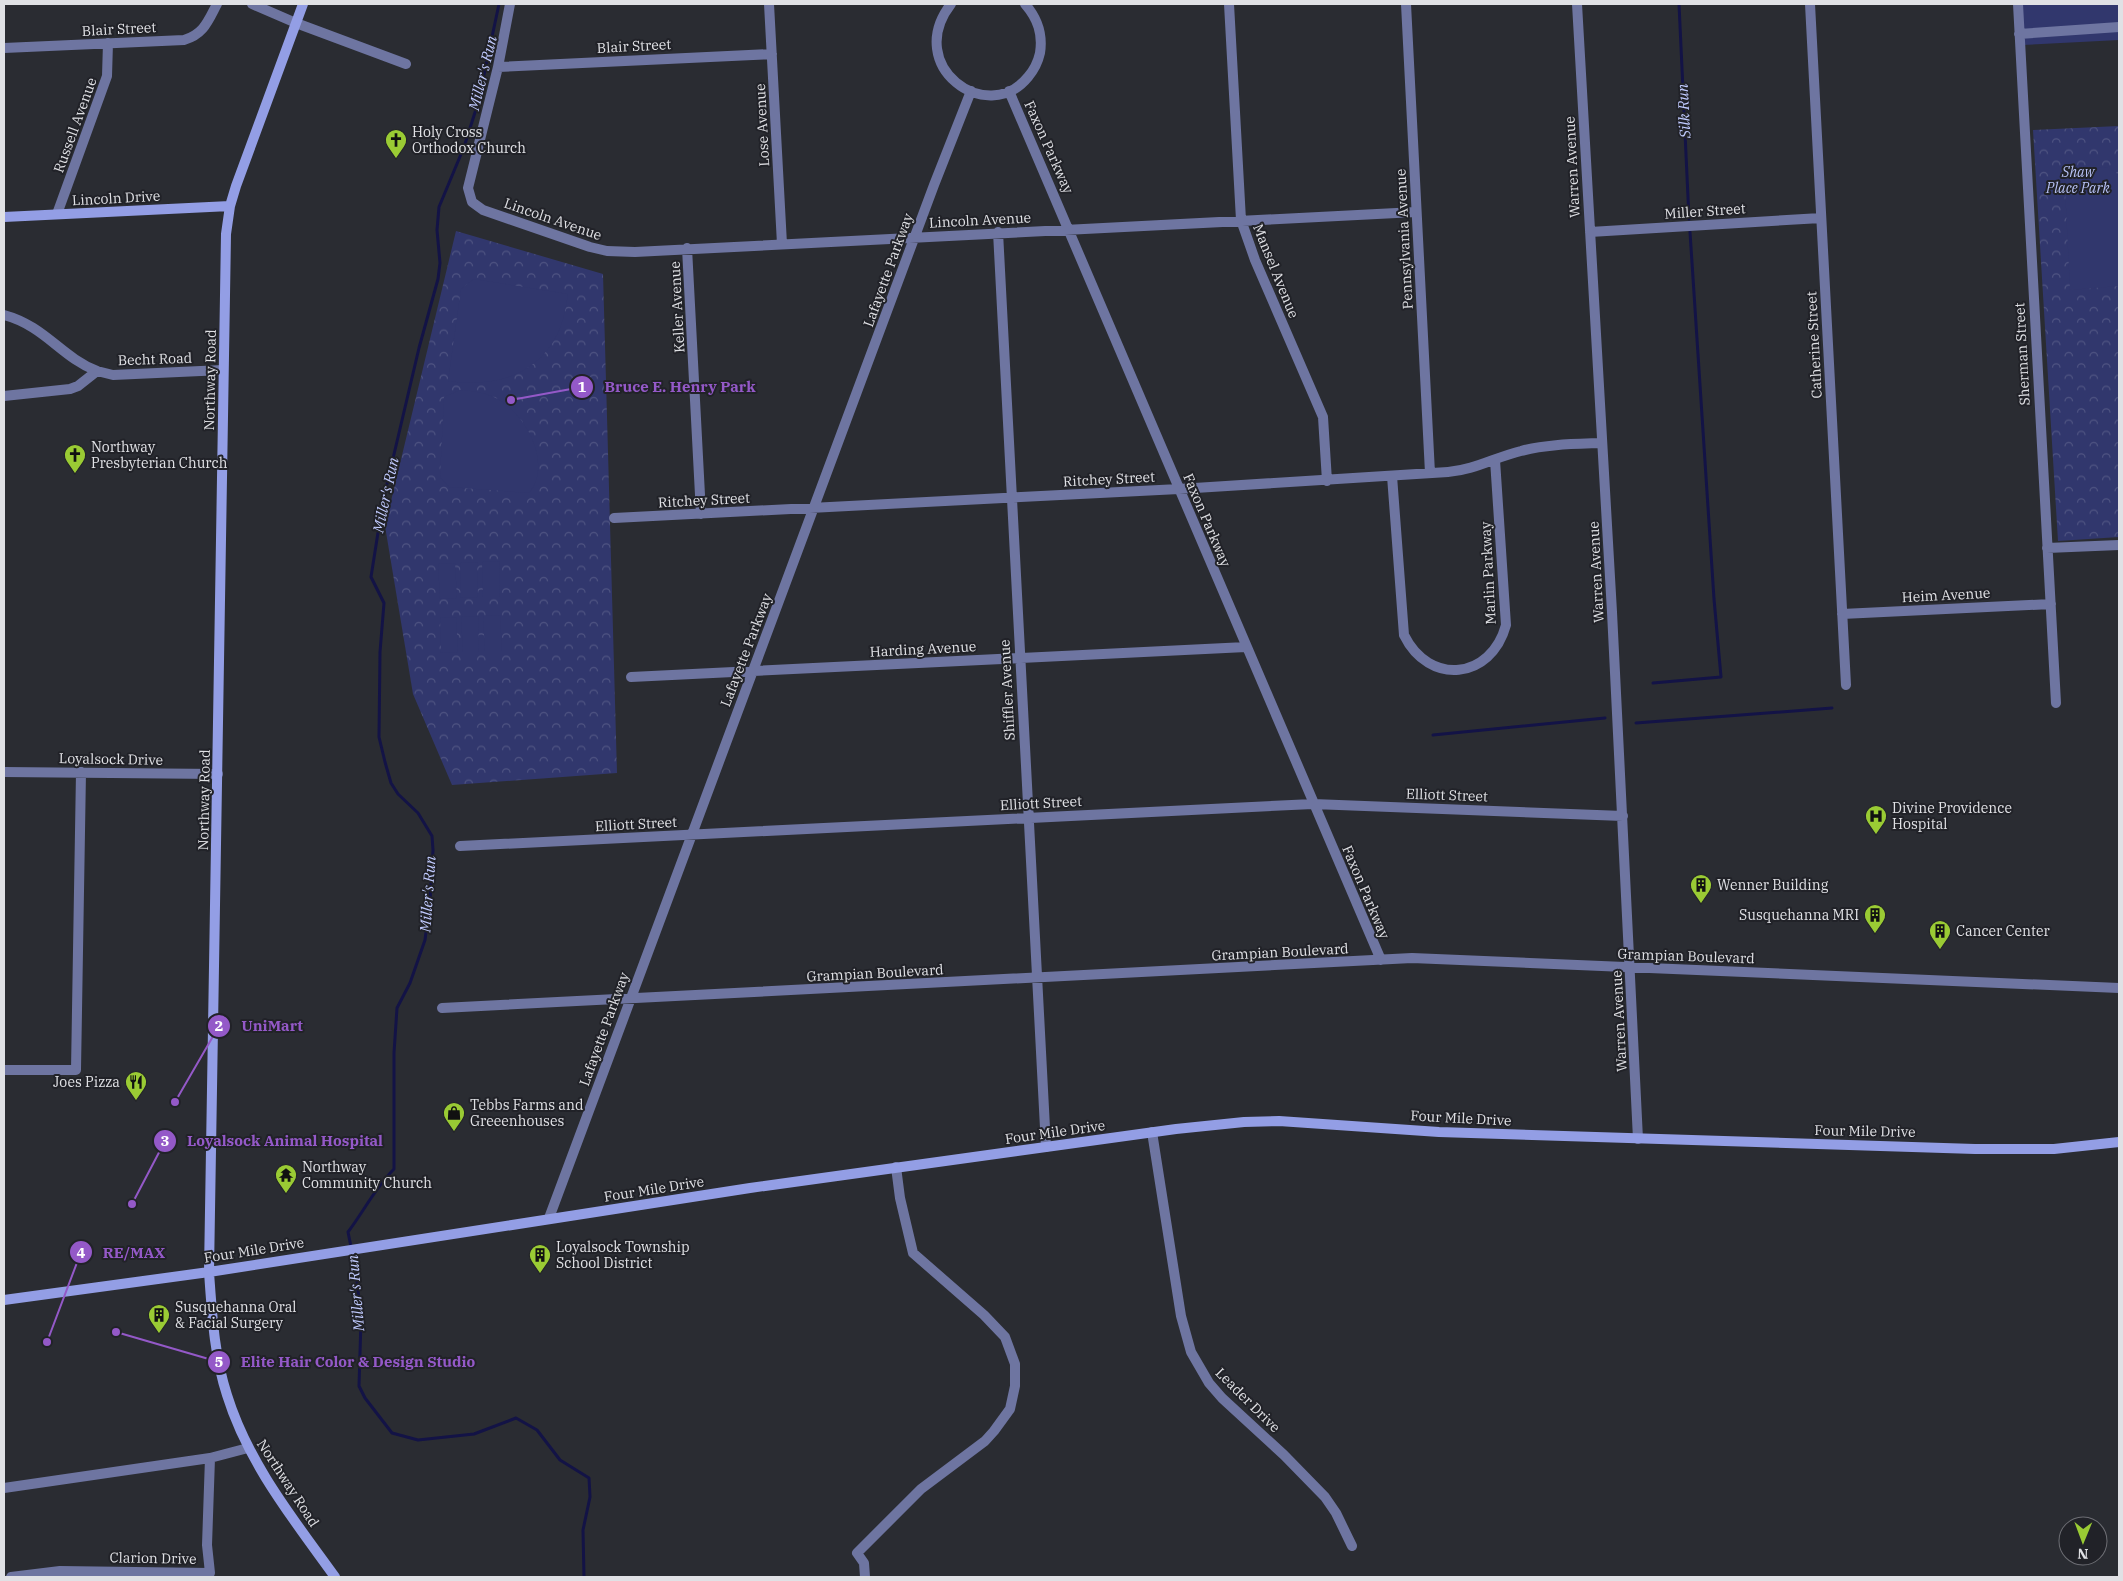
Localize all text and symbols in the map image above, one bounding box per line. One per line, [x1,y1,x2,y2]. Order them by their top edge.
street label: Blair Street [81,18,157,40]
water label: Miller's Run [464,33,501,113]
street label: Blair Street [596,35,672,57]
street label: Russell Avenue [49,75,101,175]
street label: Lose Avenue [751,83,773,167]
water label: Silk Run [1673,83,1694,140]
street label: Faxon Parkway [1020,98,1078,197]
street label: Warren Avenue [1560,116,1584,218]
place label: Holy Cross Orthodox Church [412,123,526,157]
church icon: Holy Cross Orthodox Church [384,128,408,159]
park label: Shaw Place Park [2045,163,2111,197]
street label: Pennsylvania Avenue [1391,168,1417,310]
street label: Lincoln Drive [71,187,161,209]
street label: Lincoln Avenue [502,194,604,244]
street label: Miller Street [1664,199,1746,223]
street label: Lincoln Avenue [928,208,1032,232]
street label: Lafayette Parkway [859,210,917,329]
street label: Mansel Avenue [1249,221,1303,321]
street label: Keller Avenue [666,261,688,353]
street label: Catherine Street [1802,291,1826,399]
street label: Sherman Street [2010,302,2034,406]
street label: Northway Road [200,329,220,431]
street label: Becht Road [117,349,193,369]
callout: Bruce E. Henry Park [570,372,766,402]
text: 1 [577,377,587,396]
text: Bruce E. Henry Park [604,377,756,396]
place label: Northway Presbyterian Church [91,438,228,472]
church icon: Northway Presbyterian Church [63,443,87,474]
water label: Miller's Run [368,455,403,535]
street label: Ritchey Street [1062,468,1156,490]
street label: Faxon Parkway [1179,471,1235,570]
street label: Ritchey Street [657,489,751,511]
street label: Marlin Parkway [1476,520,1500,625]
street label: Warren Avenue [1584,521,1608,623]
street label: Heim Avenue [1901,584,1991,606]
street label: Lafayette Parkway [716,590,776,709]
street label: Harding Avenue [869,637,977,661]
street label: Shiffler Avenue [995,639,1019,741]
street label: Loyalsock Drive [59,749,163,769]
street label: Northway Road [194,749,214,851]
street label: Elliott Street [1406,785,1488,805]
street label: Elliott Street [1000,792,1082,814]
place label: Divine Providence Hospital [1892,799,2012,833]
hospital icon: Divine Providence Hospital [1864,804,1888,835]
street label: Elliott Street [595,813,677,835]
street label: Faxon Parkway [1338,843,1394,942]
water label: Miller's Run [415,855,440,934]
building icon: Wenner Building [1689,873,1713,904]
place label: Wenner Building [1717,876,1829,894]
building icon: Susquehanna MRI [1863,903,1887,934]
place label: Susquehanna MRI [1739,906,1859,924]
building icon: Cancer Center [1928,919,1952,950]
place label: Cancer Center [1956,922,2050,940]
street label: Grampian Boulevard [1211,939,1350,965]
street label: Grampian Boulevard [1617,945,1755,967]
street label: Grampian Boulevard [806,960,945,986]
street label: Lafayette Parkway [575,969,633,1088]
street label: Warren Avenue [1607,970,1631,1072]
callout: UniMart [206,1011,313,1041]
text: 2 [214,1016,224,1035]
text: UniMart [241,1016,303,1035]
restaurant icon: Joes Pizza [124,1070,148,1101]
place label: Joes Pizza [53,1073,120,1091]
place label: Tebbs Farms and Greeenhouses [470,1096,584,1130]
shop icon: Tebbs Farms and Greeenhouses [442,1101,466,1132]
street label: Four Mile Drive [1410,1106,1512,1130]
street label: Four Mile Drive [1004,1116,1106,1148]
street label: Four Mile Drive [1814,1121,1916,1141]
callout: Loyalsock Animal Hospital [152,1126,393,1156]
text: 3 [160,1131,170,1150]
text: Loyalsock Animal Hospital [187,1131,383,1150]
place label: Northway Community Church [302,1158,432,1192]
temple icon: Northway Community Church [274,1163,298,1194]
street label: Four Mile Drive [603,1172,705,1206]
street label: Four Mile Drive [203,1233,305,1267]
callout: RE/MAX [68,1237,175,1267]
place label: Loyalsock Township School District [556,1238,689,1272]
text: 4 [76,1243,86,1262]
text: RE/MAX [103,1243,165,1262]
building icon: Loyalsock Township School District [528,1243,552,1274]
water label: Miller's Run [343,1254,368,1333]
place label: Susquehanna Oral & Facial Surgery [175,1298,297,1332]
building icon: Susquehanna Oral & Facial Surgery [147,1303,171,1334]
callout: Elite Hair Color & Design Studio [206,1347,485,1377]
text: 5 [214,1352,224,1371]
text: Elite Hair Color & Design Studio [241,1352,475,1371]
street label: Leader Drive [1212,1364,1284,1436]
street label: Northway Road [253,1436,323,1531]
north arrow [2058,1516,2108,1566]
text: N [2077,1545,2088,1563]
street label: Clarion Drive [109,1548,197,1568]

